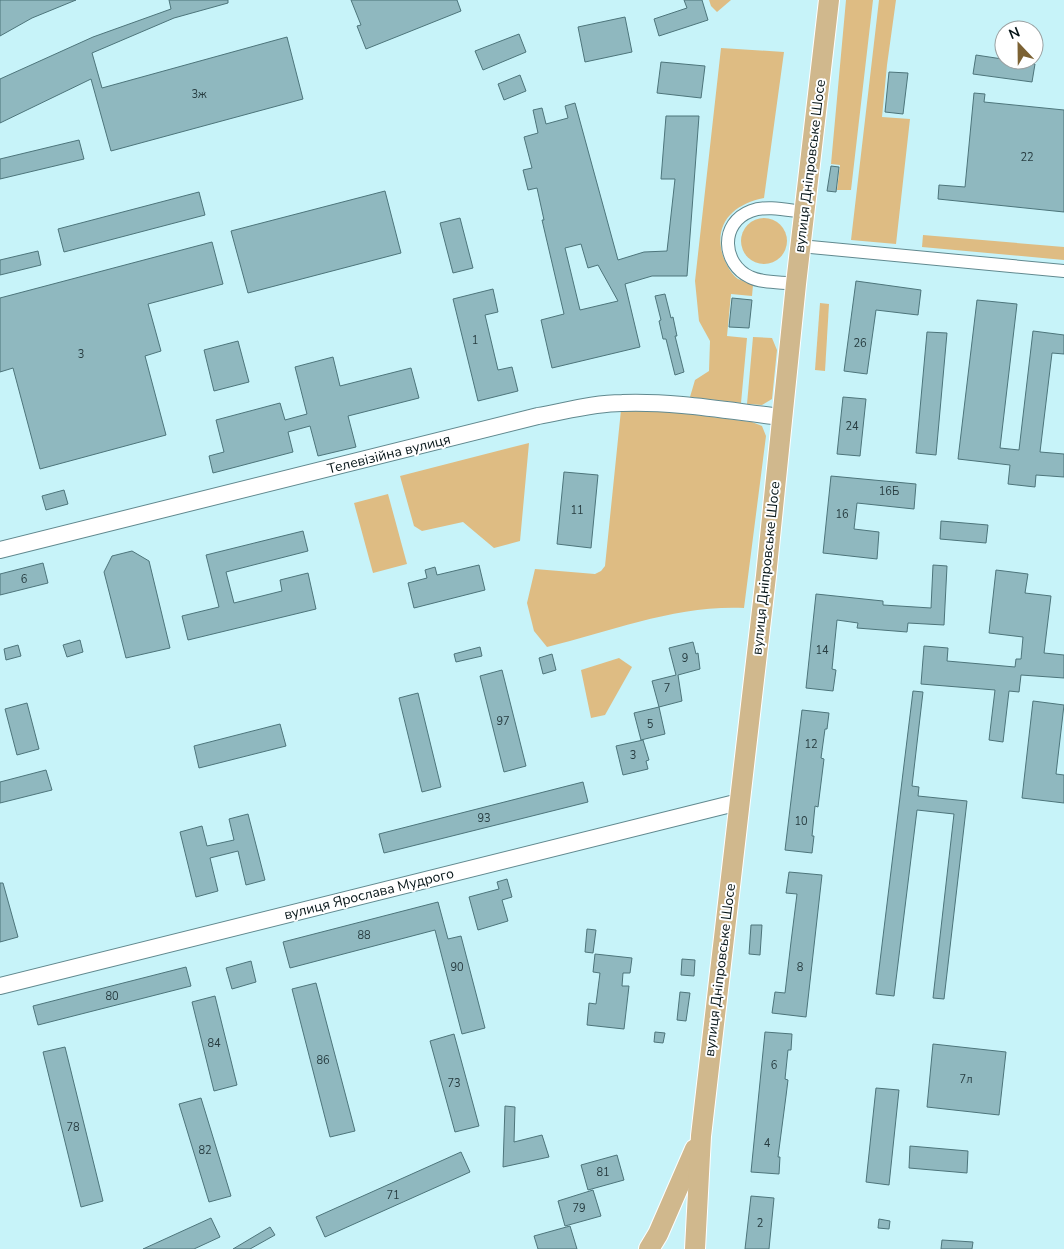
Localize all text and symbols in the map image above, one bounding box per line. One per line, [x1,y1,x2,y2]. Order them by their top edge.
north arrow [994,20,1044,70]
text: N [1006,23,1023,44]
street label: вулиця Дніпровське Шосе [790,78,830,254]
house number: 3ж [191,87,207,102]
house number: 22 [1020,150,1034,165]
house number: 1 [472,333,478,348]
house number: 26 [853,336,867,351]
house number: 3 [78,347,84,362]
house number: 24 [845,419,859,434]
street label: Телевізійна вулиця [325,430,453,478]
street label: вулиця Дніпровське Шосе [747,480,785,656]
house number: 16Б [879,484,899,499]
house number: 11 [570,503,584,518]
house number: 16 [835,507,849,522]
house number: 6 [21,572,28,587]
house number: 14 [815,643,829,658]
house number: 9 [682,651,688,666]
house number: 7 [664,681,670,696]
house number: 97 [496,714,510,729]
house number: 5 [647,717,654,732]
house number: 12 [804,737,818,752]
house number: 3 [630,748,636,763]
house number: 93 [477,811,491,826]
house number: 10 [794,814,808,829]
street label: вулиця Ярослава Мудрого [282,864,456,924]
street label: вулиця Дніпровське Шосе [700,882,740,1058]
house number: 88 [357,928,371,943]
house number: 90 [450,960,464,975]
house number: 8 [797,960,804,975]
house number: 80 [105,989,119,1004]
house number: 84 [207,1036,221,1051]
house number: 86 [316,1053,330,1068]
house number: 6 [771,1058,778,1073]
house number: 7л [960,1072,972,1087]
house number: 73 [447,1076,461,1091]
house number: 78 [66,1120,80,1135]
house number: 4 [764,1136,771,1151]
house number: 82 [198,1143,212,1158]
house number: 81 [596,1165,610,1180]
house number: 71 [386,1188,400,1203]
house number: 79 [572,1201,586,1216]
house number: 2 [757,1216,763,1231]

